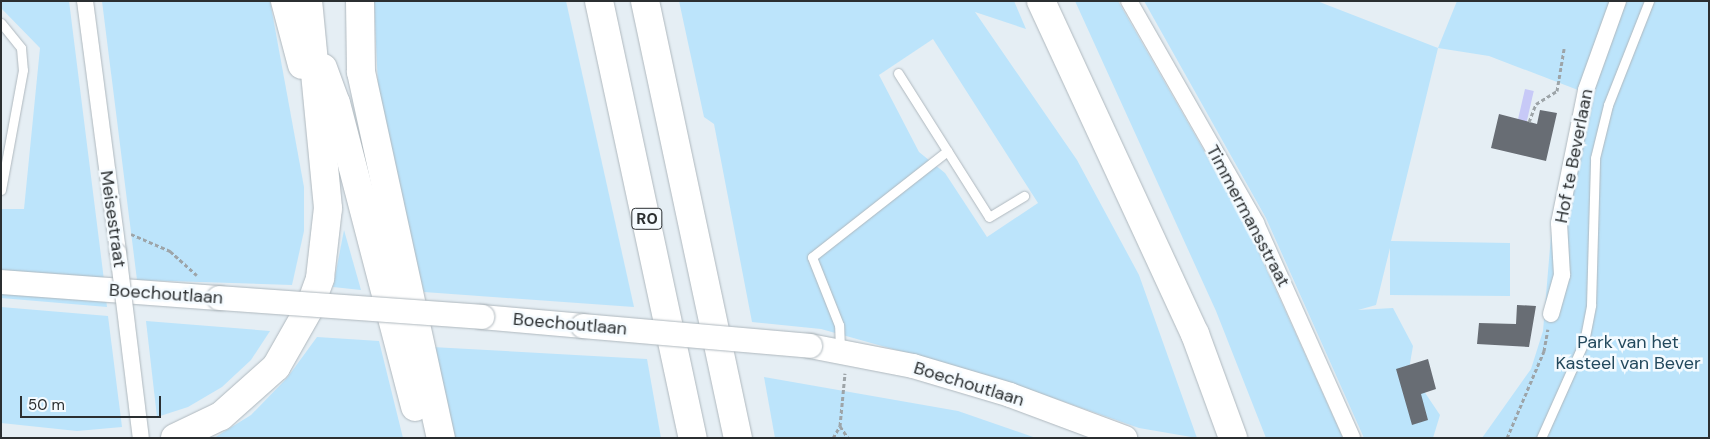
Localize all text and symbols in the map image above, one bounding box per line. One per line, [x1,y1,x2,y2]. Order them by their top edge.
street label: Hof te Beverlaan [1550,87,1598,225]
street label: Timmermansstraat [1202,141,1294,291]
street label: Meisestraat [96,169,130,269]
road number: R0 [631,205,663,232]
street label: Boechoutlaan [108,279,224,309]
street label: Boechoutlaan [512,308,628,340]
park label: Park van het Kasteel van Bever [1555,332,1701,374]
street label: Boechoutlaan [911,357,1027,411]
scale bar [22,386,164,418]
text: 50 m [28,395,65,415]

